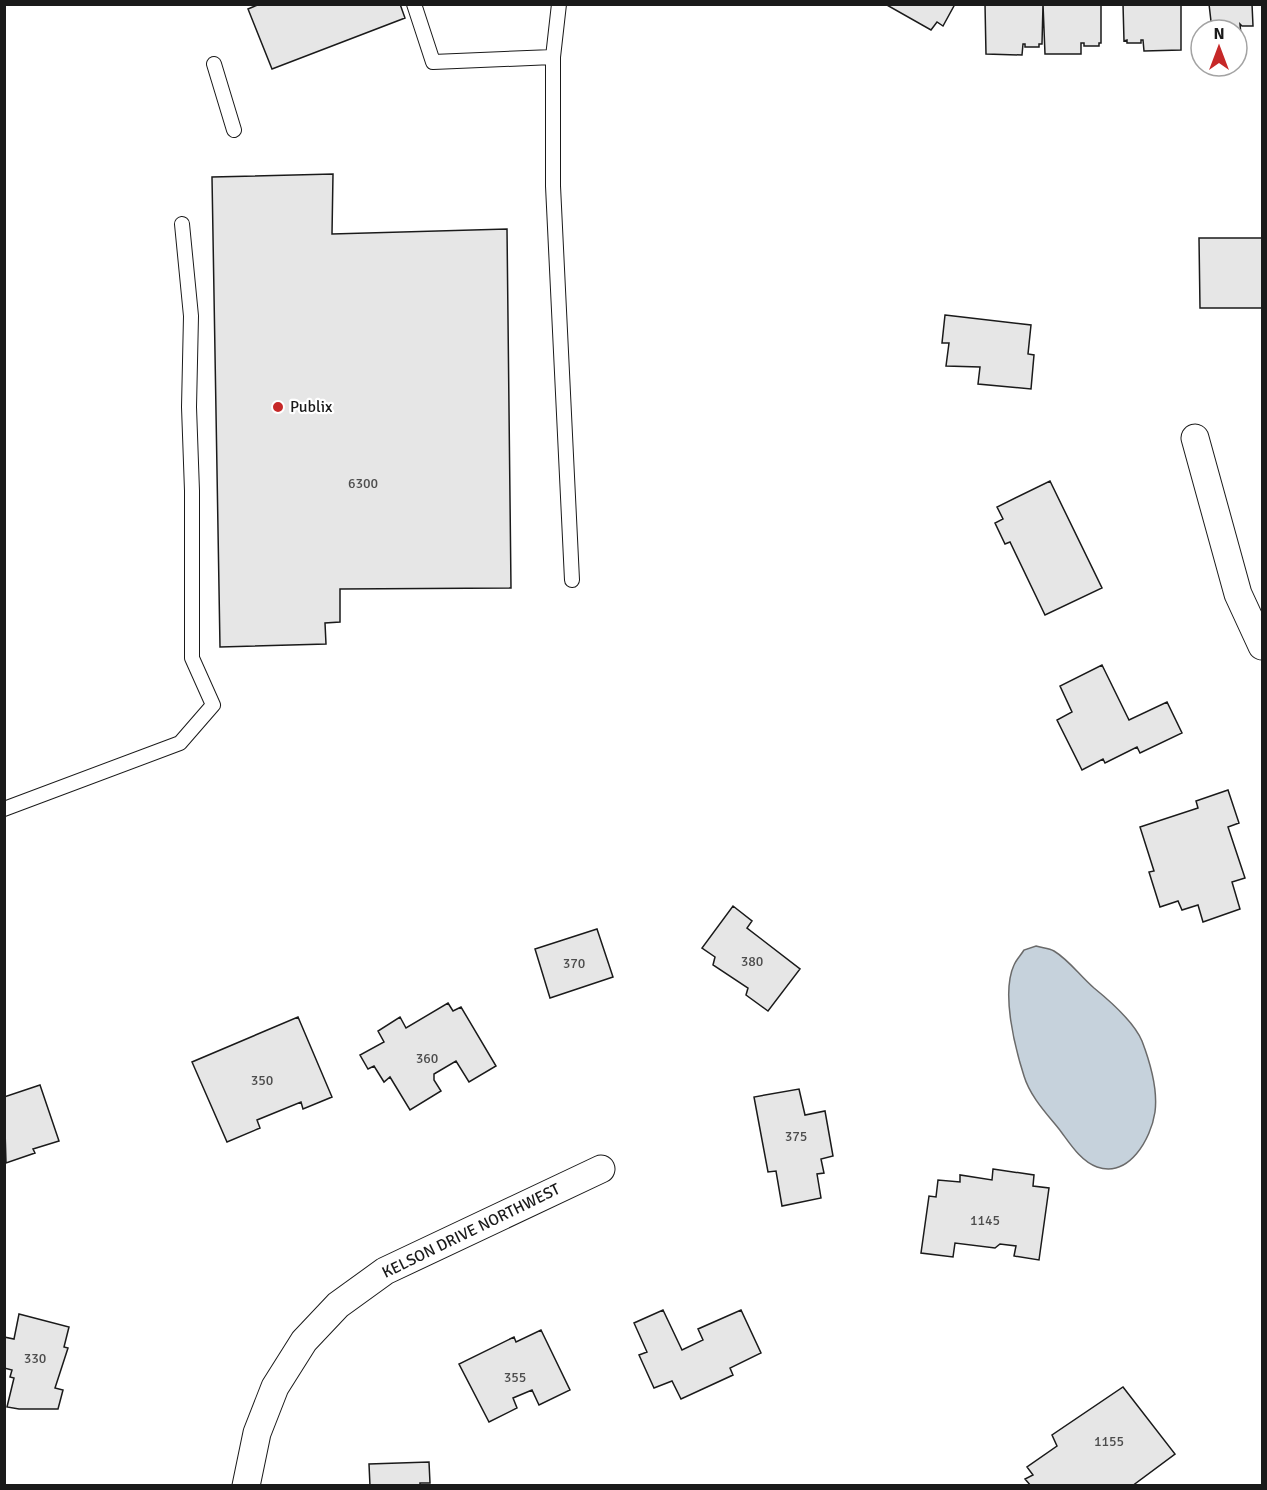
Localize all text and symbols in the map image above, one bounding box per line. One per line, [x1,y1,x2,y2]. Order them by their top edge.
north arrow [1189,18,1249,78]
text: N [1213,24,1225,44]
place label: Publix [290,397,333,417]
marker: Publix [271,400,285,414]
house number: 6300 [348,475,378,492]
house number: 380 [741,953,763,970]
house number: 370 [563,955,585,972]
house number: 360 [416,1050,438,1067]
house number: 350 [251,1072,273,1089]
house number: 375 [785,1128,807,1145]
street label: KELSON DRIVE NORTHWEST [379,1179,563,1283]
house number: 1145 [970,1212,1000,1229]
house number: 330 [24,1350,46,1367]
house number: 355 [504,1369,526,1386]
house number: 1155 [1094,1433,1124,1450]

